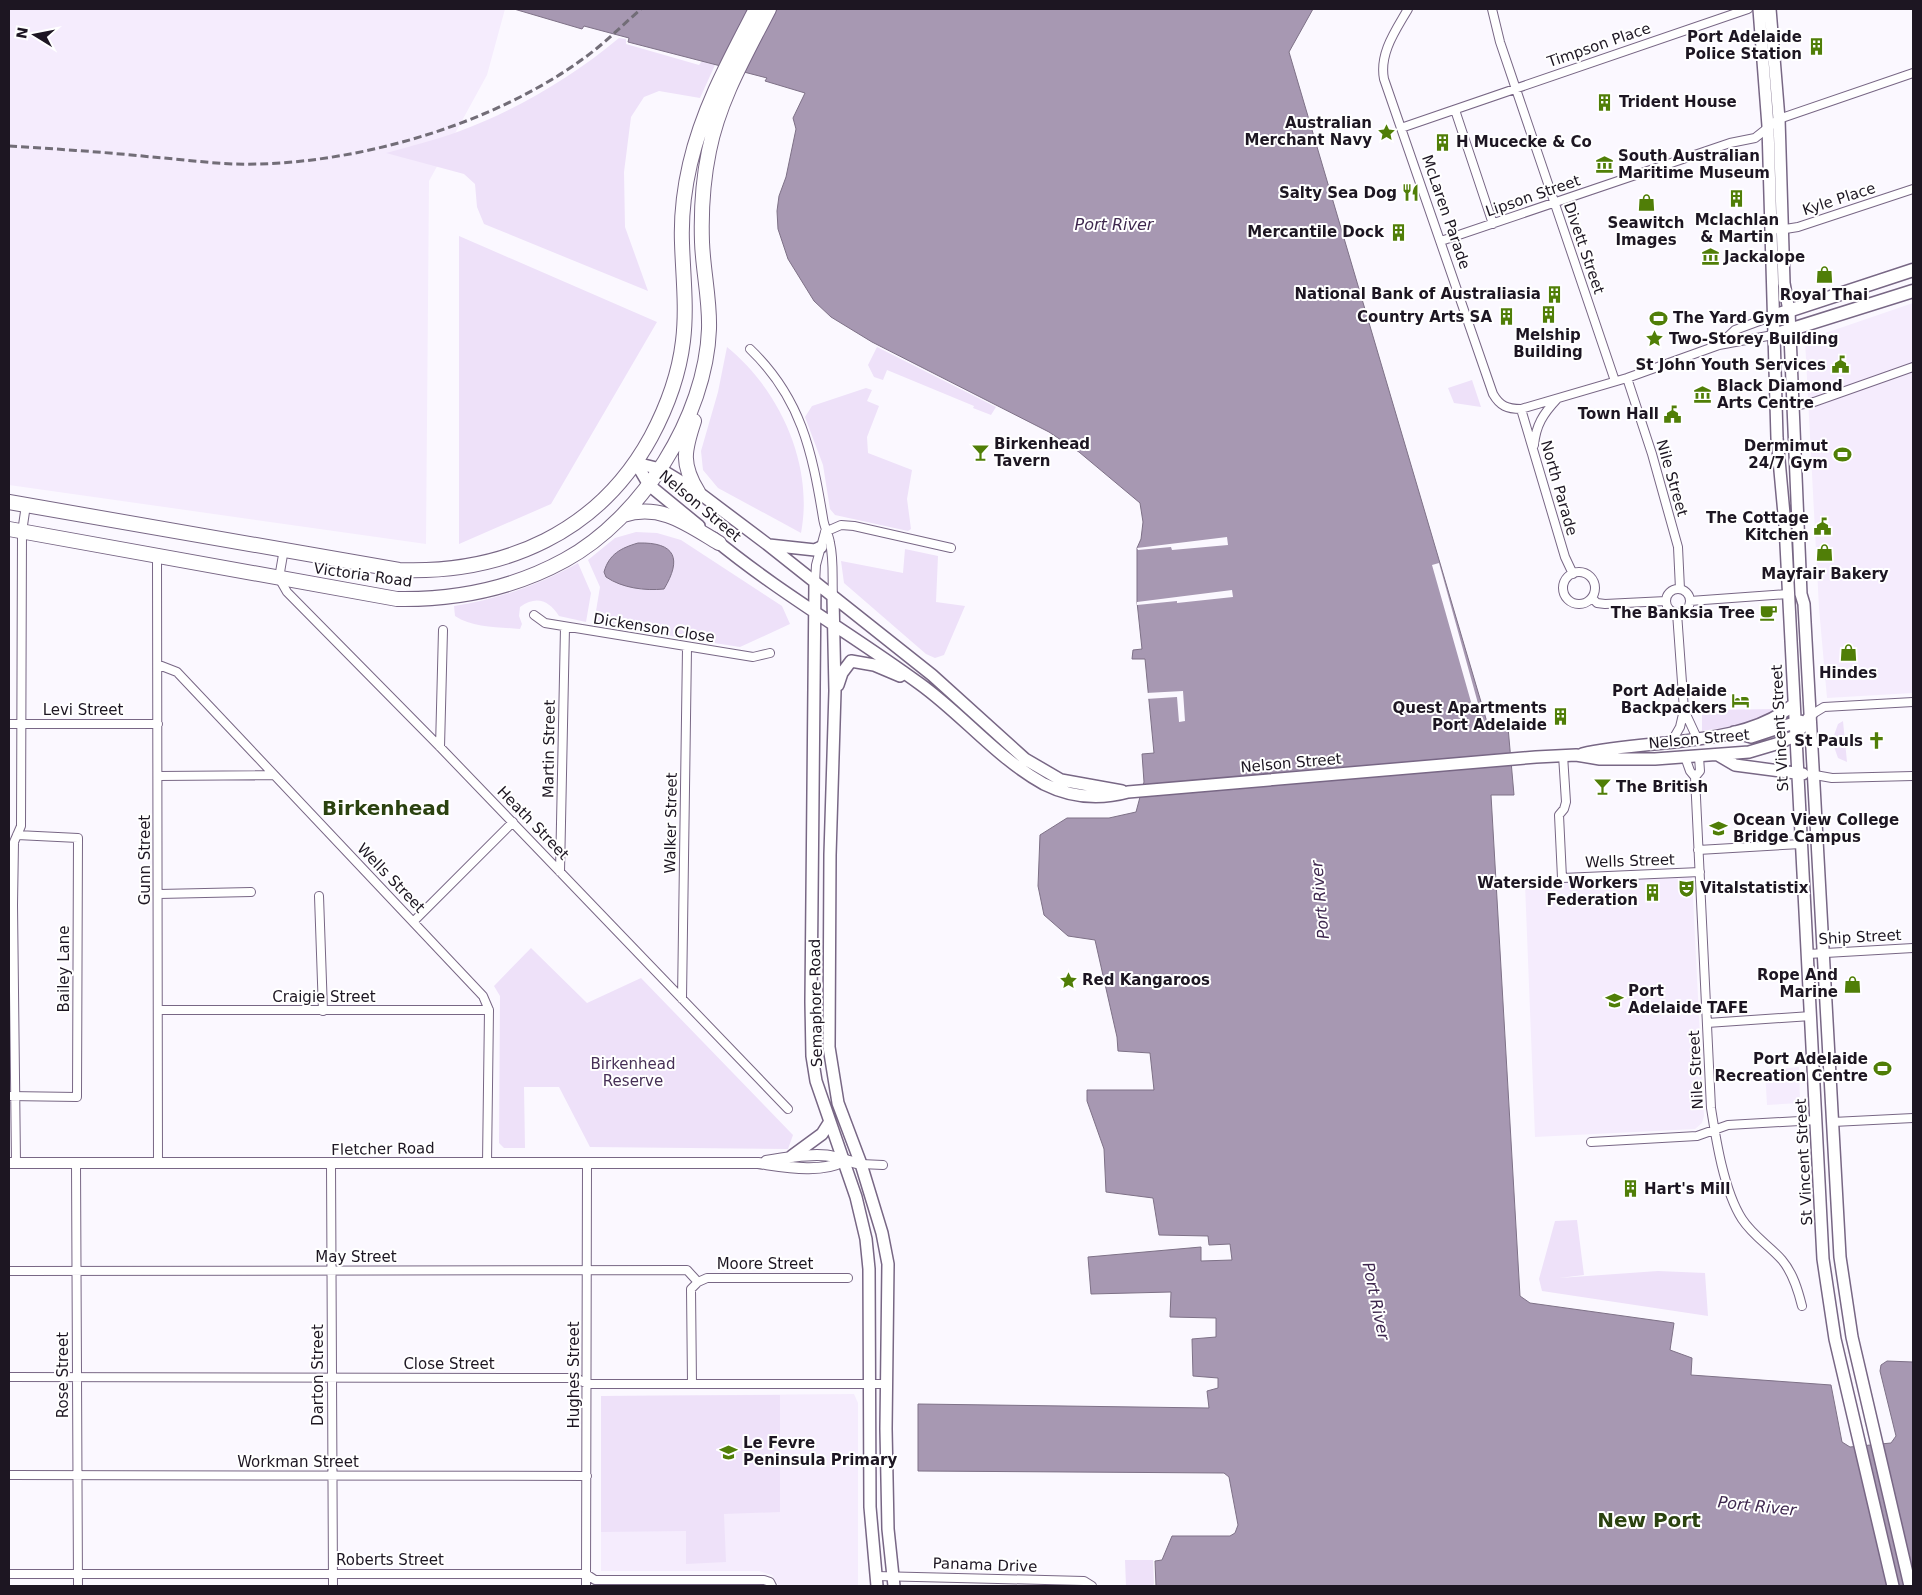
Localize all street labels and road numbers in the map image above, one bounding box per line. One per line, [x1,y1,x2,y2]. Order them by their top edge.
street label: Timpson Place [1544,19,1653,71]
street label: McLaren Parade [1418,152,1474,272]
street label: Lipson Street [1483,171,1583,221]
street label: Kyle Place [1800,179,1878,219]
street label: Divett Street [1560,200,1608,296]
street label: Nile Street [1652,437,1692,519]
street label: North Parade [1537,438,1581,538]
street label: Nelson Street [655,466,745,546]
street label: Victoria Road [313,559,413,591]
street label: Dickenson Close [592,609,716,647]
street label: St Vincent Street [1768,664,1792,792]
street label: Martin Street [539,700,559,798]
street label: Levi Street [43,701,123,719]
street label: Nelson Street [1648,726,1750,752]
street label: Nelson Street [1240,750,1342,776]
street label: Walker Street [661,772,681,874]
street label: Heath Street [493,782,573,864]
street label: Gunn Street [136,815,154,905]
street label: Wells Street [353,839,429,917]
street label: Wells Street [1585,850,1675,872]
street label: Bailey Lane [55,926,73,1012]
street label: Ship Street [1818,926,1902,948]
street label: Semaphore Road [806,939,826,1067]
street label: Craigie Street [272,988,376,1006]
street label: Nile Street [1685,1030,1707,1110]
street label: St Vincent Street [1792,1098,1816,1226]
street label: Fletcher Road [331,1139,435,1159]
street label: May Street [315,1248,397,1266]
street label: Moore Street [717,1255,813,1273]
street label: Hughes Street [565,1321,583,1429]
street label: Darton Street [309,1324,327,1426]
street label: Rose Street [54,1332,72,1418]
street label: Close Street [403,1355,495,1373]
street label: Workman Street [237,1453,359,1471]
street label: Roberts Street [336,1551,444,1569]
street label: Panama Drive [932,1554,1038,1576]

